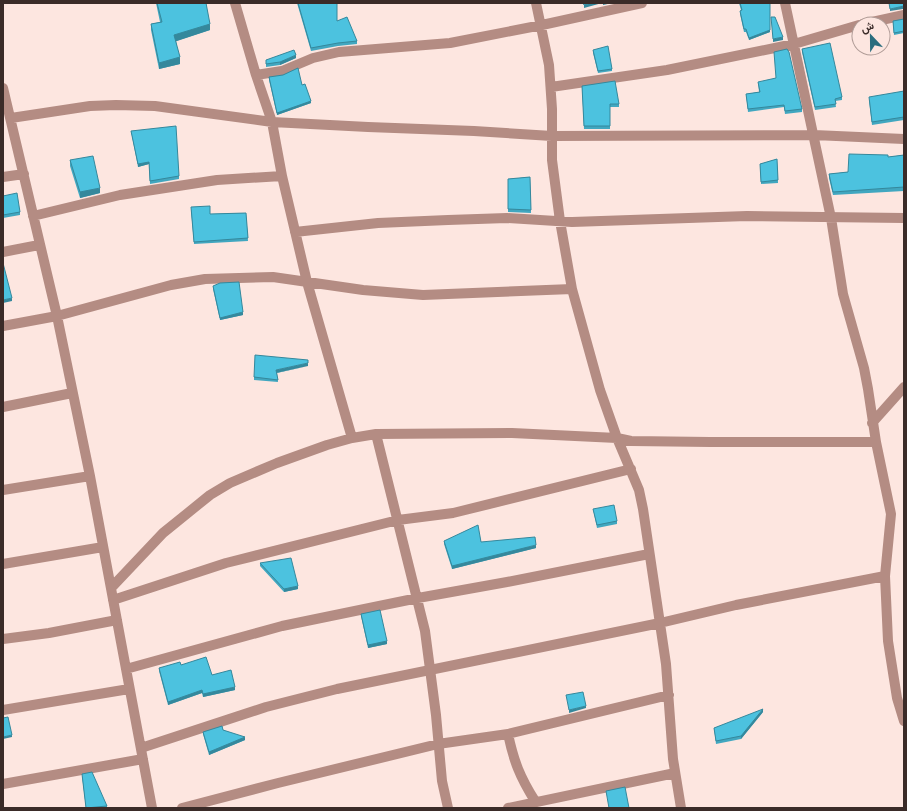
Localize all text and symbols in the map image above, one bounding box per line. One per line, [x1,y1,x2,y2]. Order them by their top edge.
north arrow [851,16,891,56]
text: ش [859,18,876,36]

